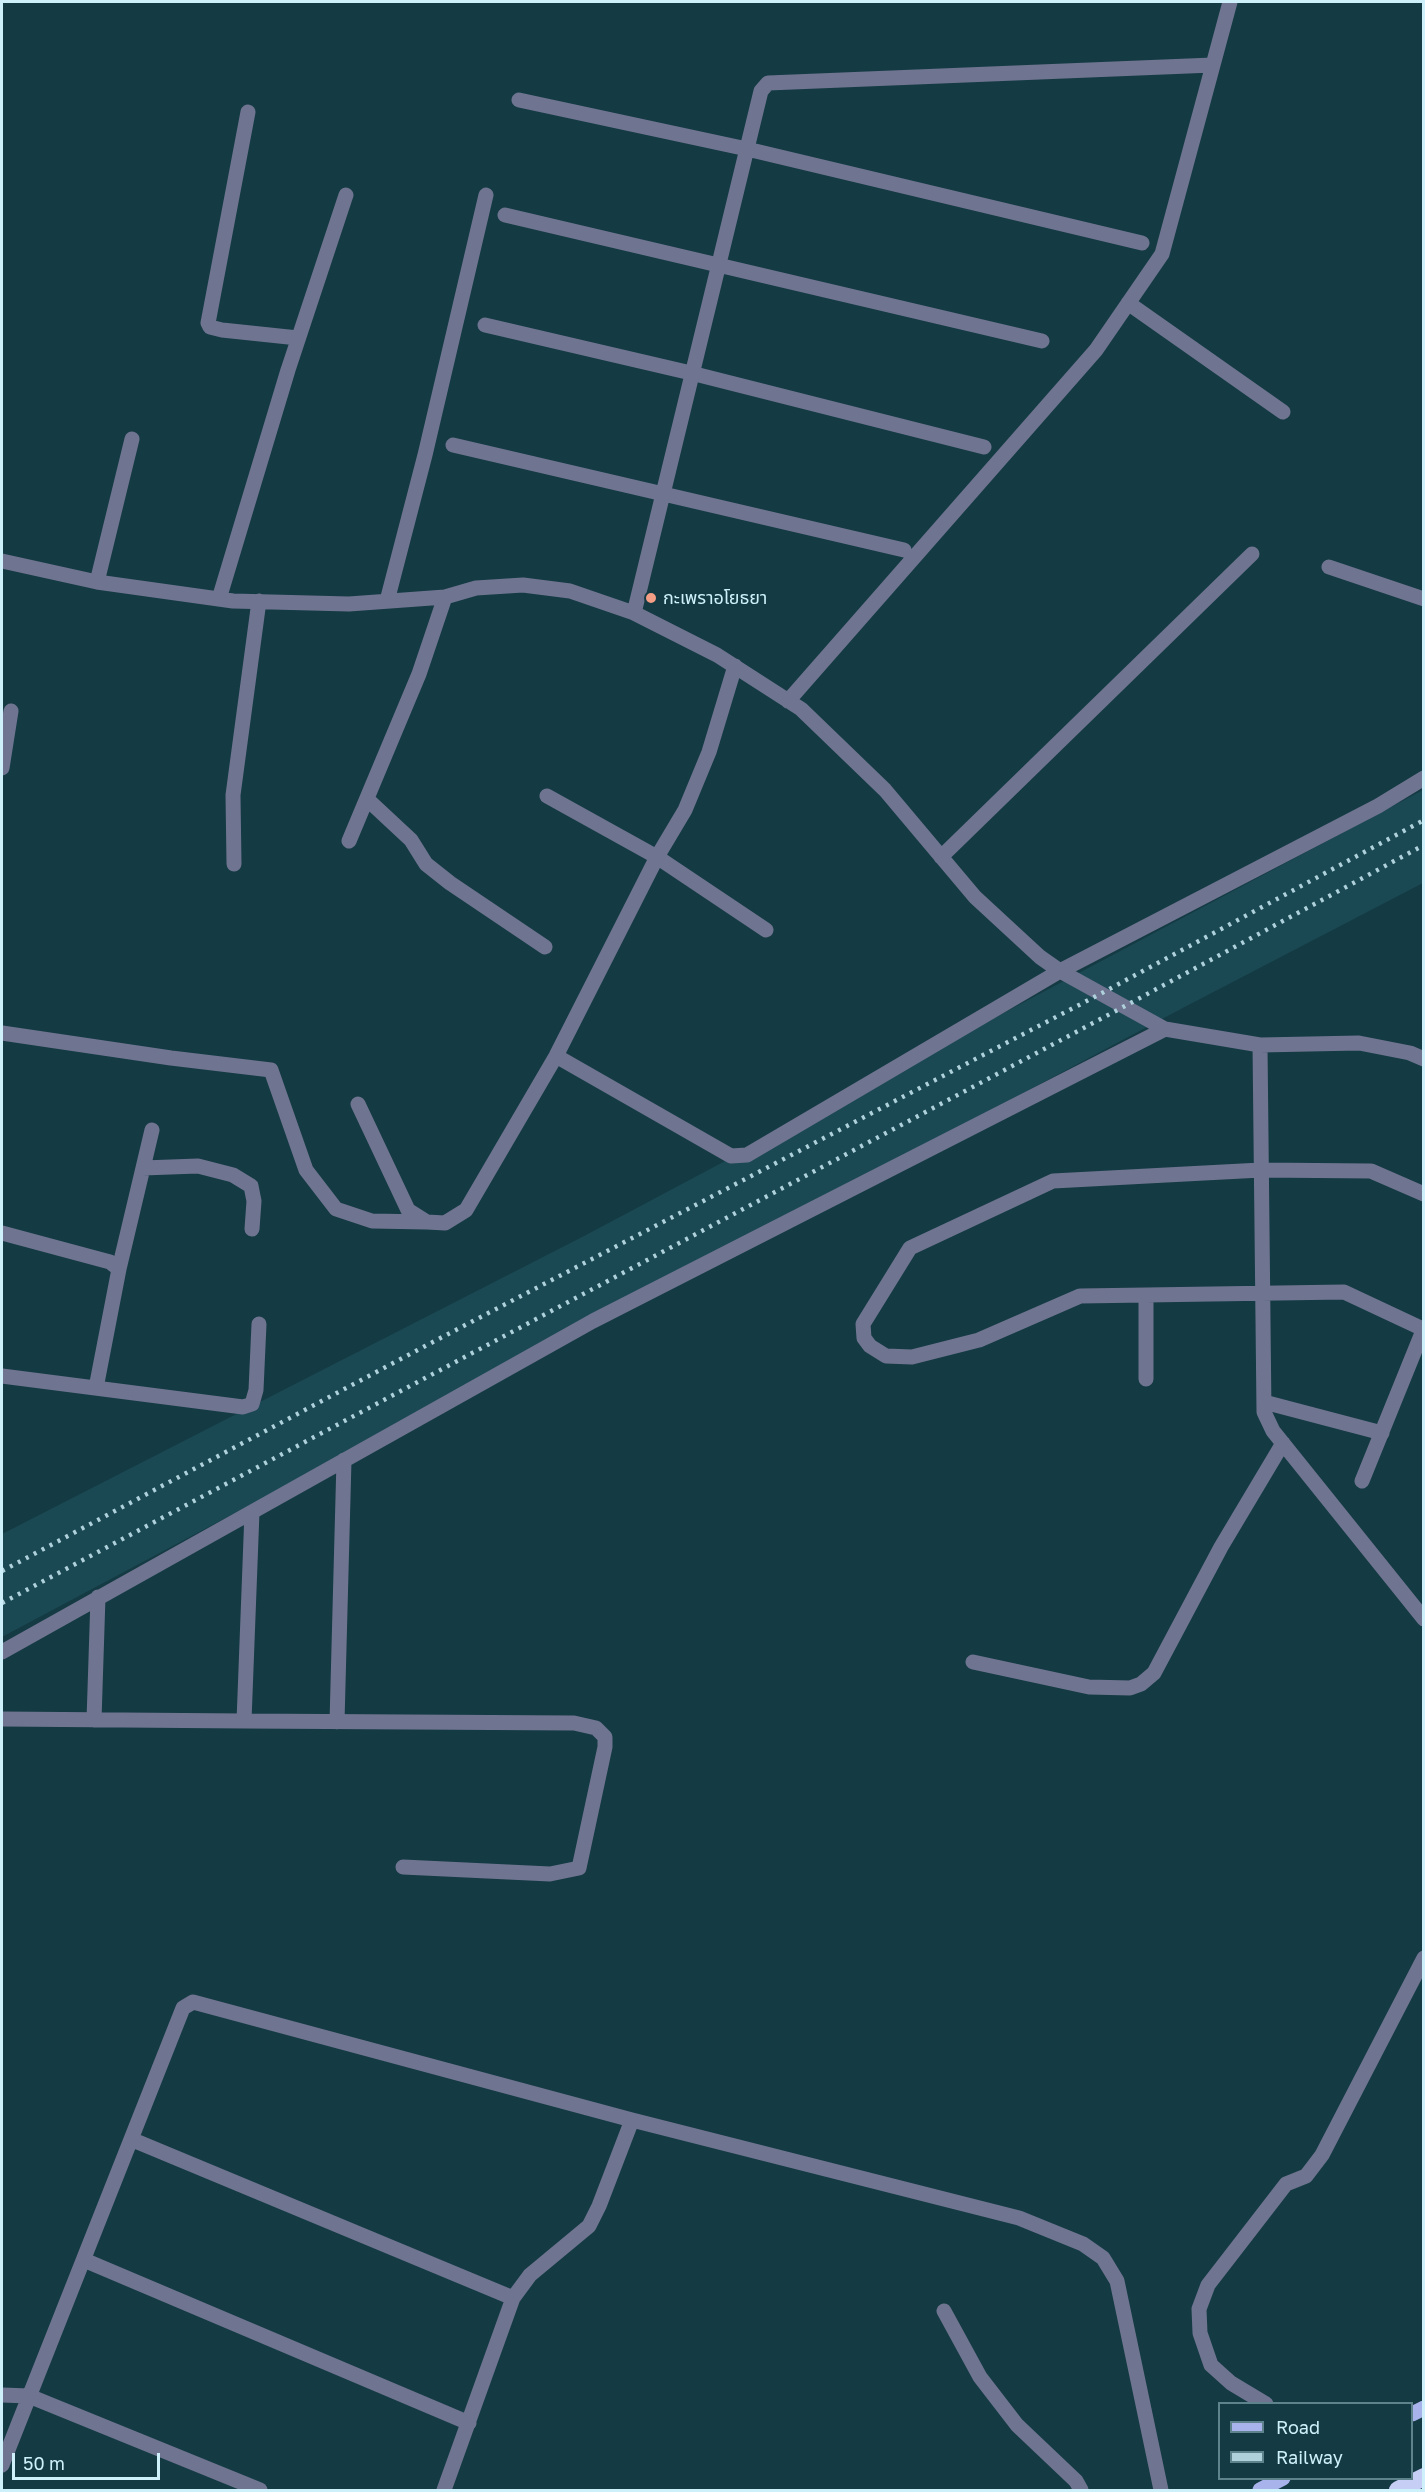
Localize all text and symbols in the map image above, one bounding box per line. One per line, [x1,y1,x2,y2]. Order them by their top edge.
place label: กะเพราอโยธยา [663,587,767,609]
marker: กะเพราอโยธยา [644,591,658,605]
legend [1218,2402,1413,2480]
text: Road [1276,2416,1320,2438]
scale bar [15,2441,164,2479]
text: Railway [1276,2446,1343,2468]
text: 50 m [23,2452,65,2474]

